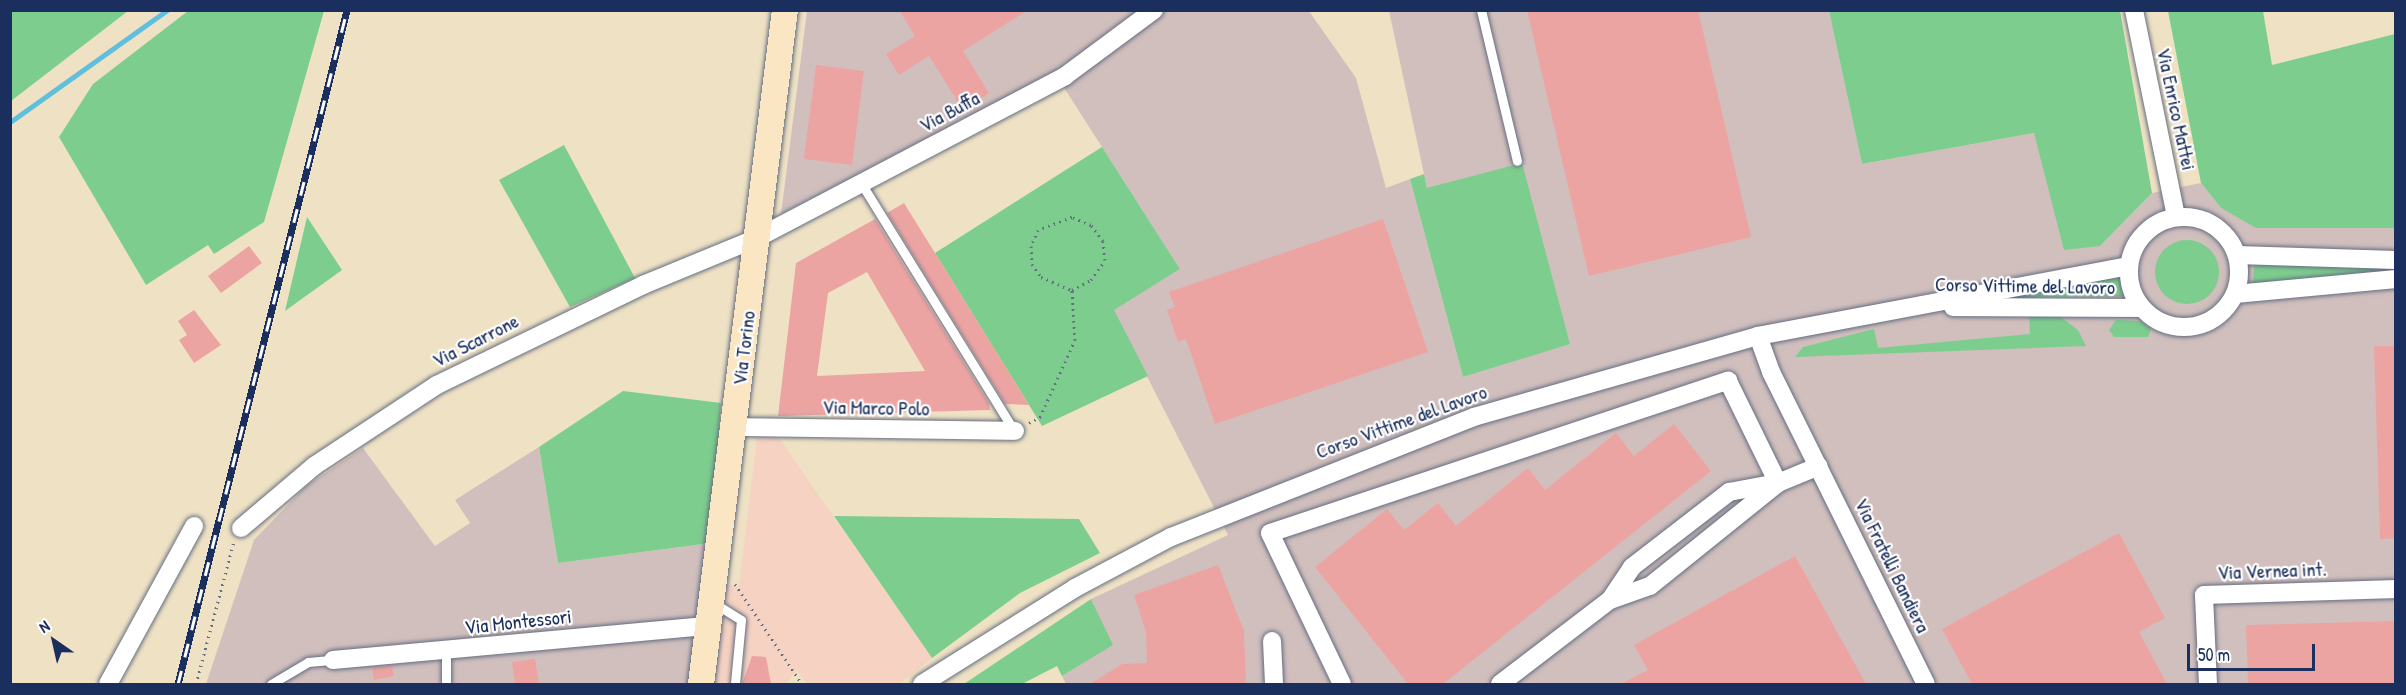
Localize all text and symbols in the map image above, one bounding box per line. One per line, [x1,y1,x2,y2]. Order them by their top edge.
street label: Via Enrico Mattei [2152,46,2202,172]
street label: Via Buffa [915,85,983,137]
street label: Corso Vittime del Lavoro [1935,271,2115,299]
street label: Via Scarrone [428,308,522,372]
street label: Via Torino [727,309,759,387]
street label: Corso Vittime del Lavoro [1312,379,1490,463]
street label: Via Marco Polo [822,394,930,420]
street label: Via Fratelli Bandiera [1850,494,1936,636]
street label: Via Vernea int. [2217,556,2327,584]
street label: Via Montessori [463,603,573,639]
north arrow [24,611,84,671]
text: N [34,615,54,638]
scale bar [2190,632,2318,670]
text: 50 m [2198,642,2230,667]

